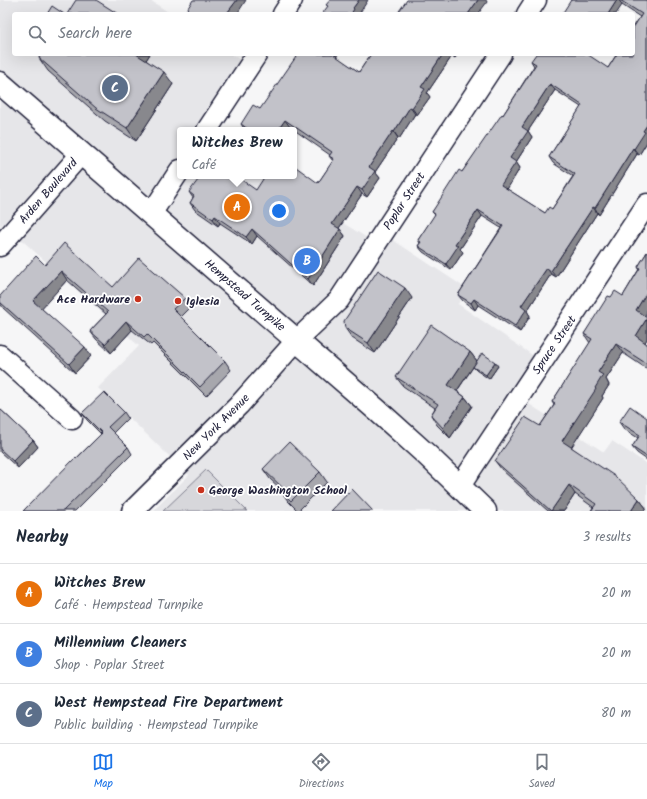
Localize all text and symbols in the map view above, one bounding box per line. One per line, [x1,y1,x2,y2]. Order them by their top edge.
search box [12,12,635,56]
text: Search here [58,22,132,46]
icon: search [26,23,48,45]
pin: C [102,73,128,103]
popup [177,127,297,179]
text: Witches Brew [191,131,283,155]
street label: Arden Boulevard [14,154,83,228]
text: Café [191,155,216,176]
street label: Poplar Street [379,168,430,234]
pin: A [224,192,250,222]
your location [269,201,289,221]
pin: B [294,246,320,276]
street label: Hempstead Turnpike [200,255,290,337]
place label: Ace Hardware [57,290,130,309]
place label: Iglesia [186,292,219,311]
marker: Ace Hardware [133,294,143,304]
marker: Iglesia [173,296,183,306]
street label: Spruce Street [528,312,581,379]
street label: New York Avenue [178,389,255,465]
place label: George Washington School [209,481,348,500]
marker: George Washington School [196,485,206,495]
text: Nearby [16,524,68,551]
text: 3 results [583,527,631,548]
text: Witches Brew [54,571,145,595]
text: A [25,583,33,604]
text: 20 m [601,583,631,604]
text: Café · Hempstead Turnpike [54,595,203,616]
text: Millennium Cleaners [54,631,187,655]
text: B [25,643,33,664]
text: 20 m [601,643,631,664]
text: Shop · Poplar Street [54,655,164,676]
text: West Hempstead Fire Department [54,691,283,715]
text: C [25,703,33,724]
text: 80 m [601,703,631,724]
text: Public building · Hempstead Turnpike [54,715,258,736]
tab: Map [92,751,114,793]
tab: Directions [299,751,344,793]
tab: Saved [529,751,555,793]

